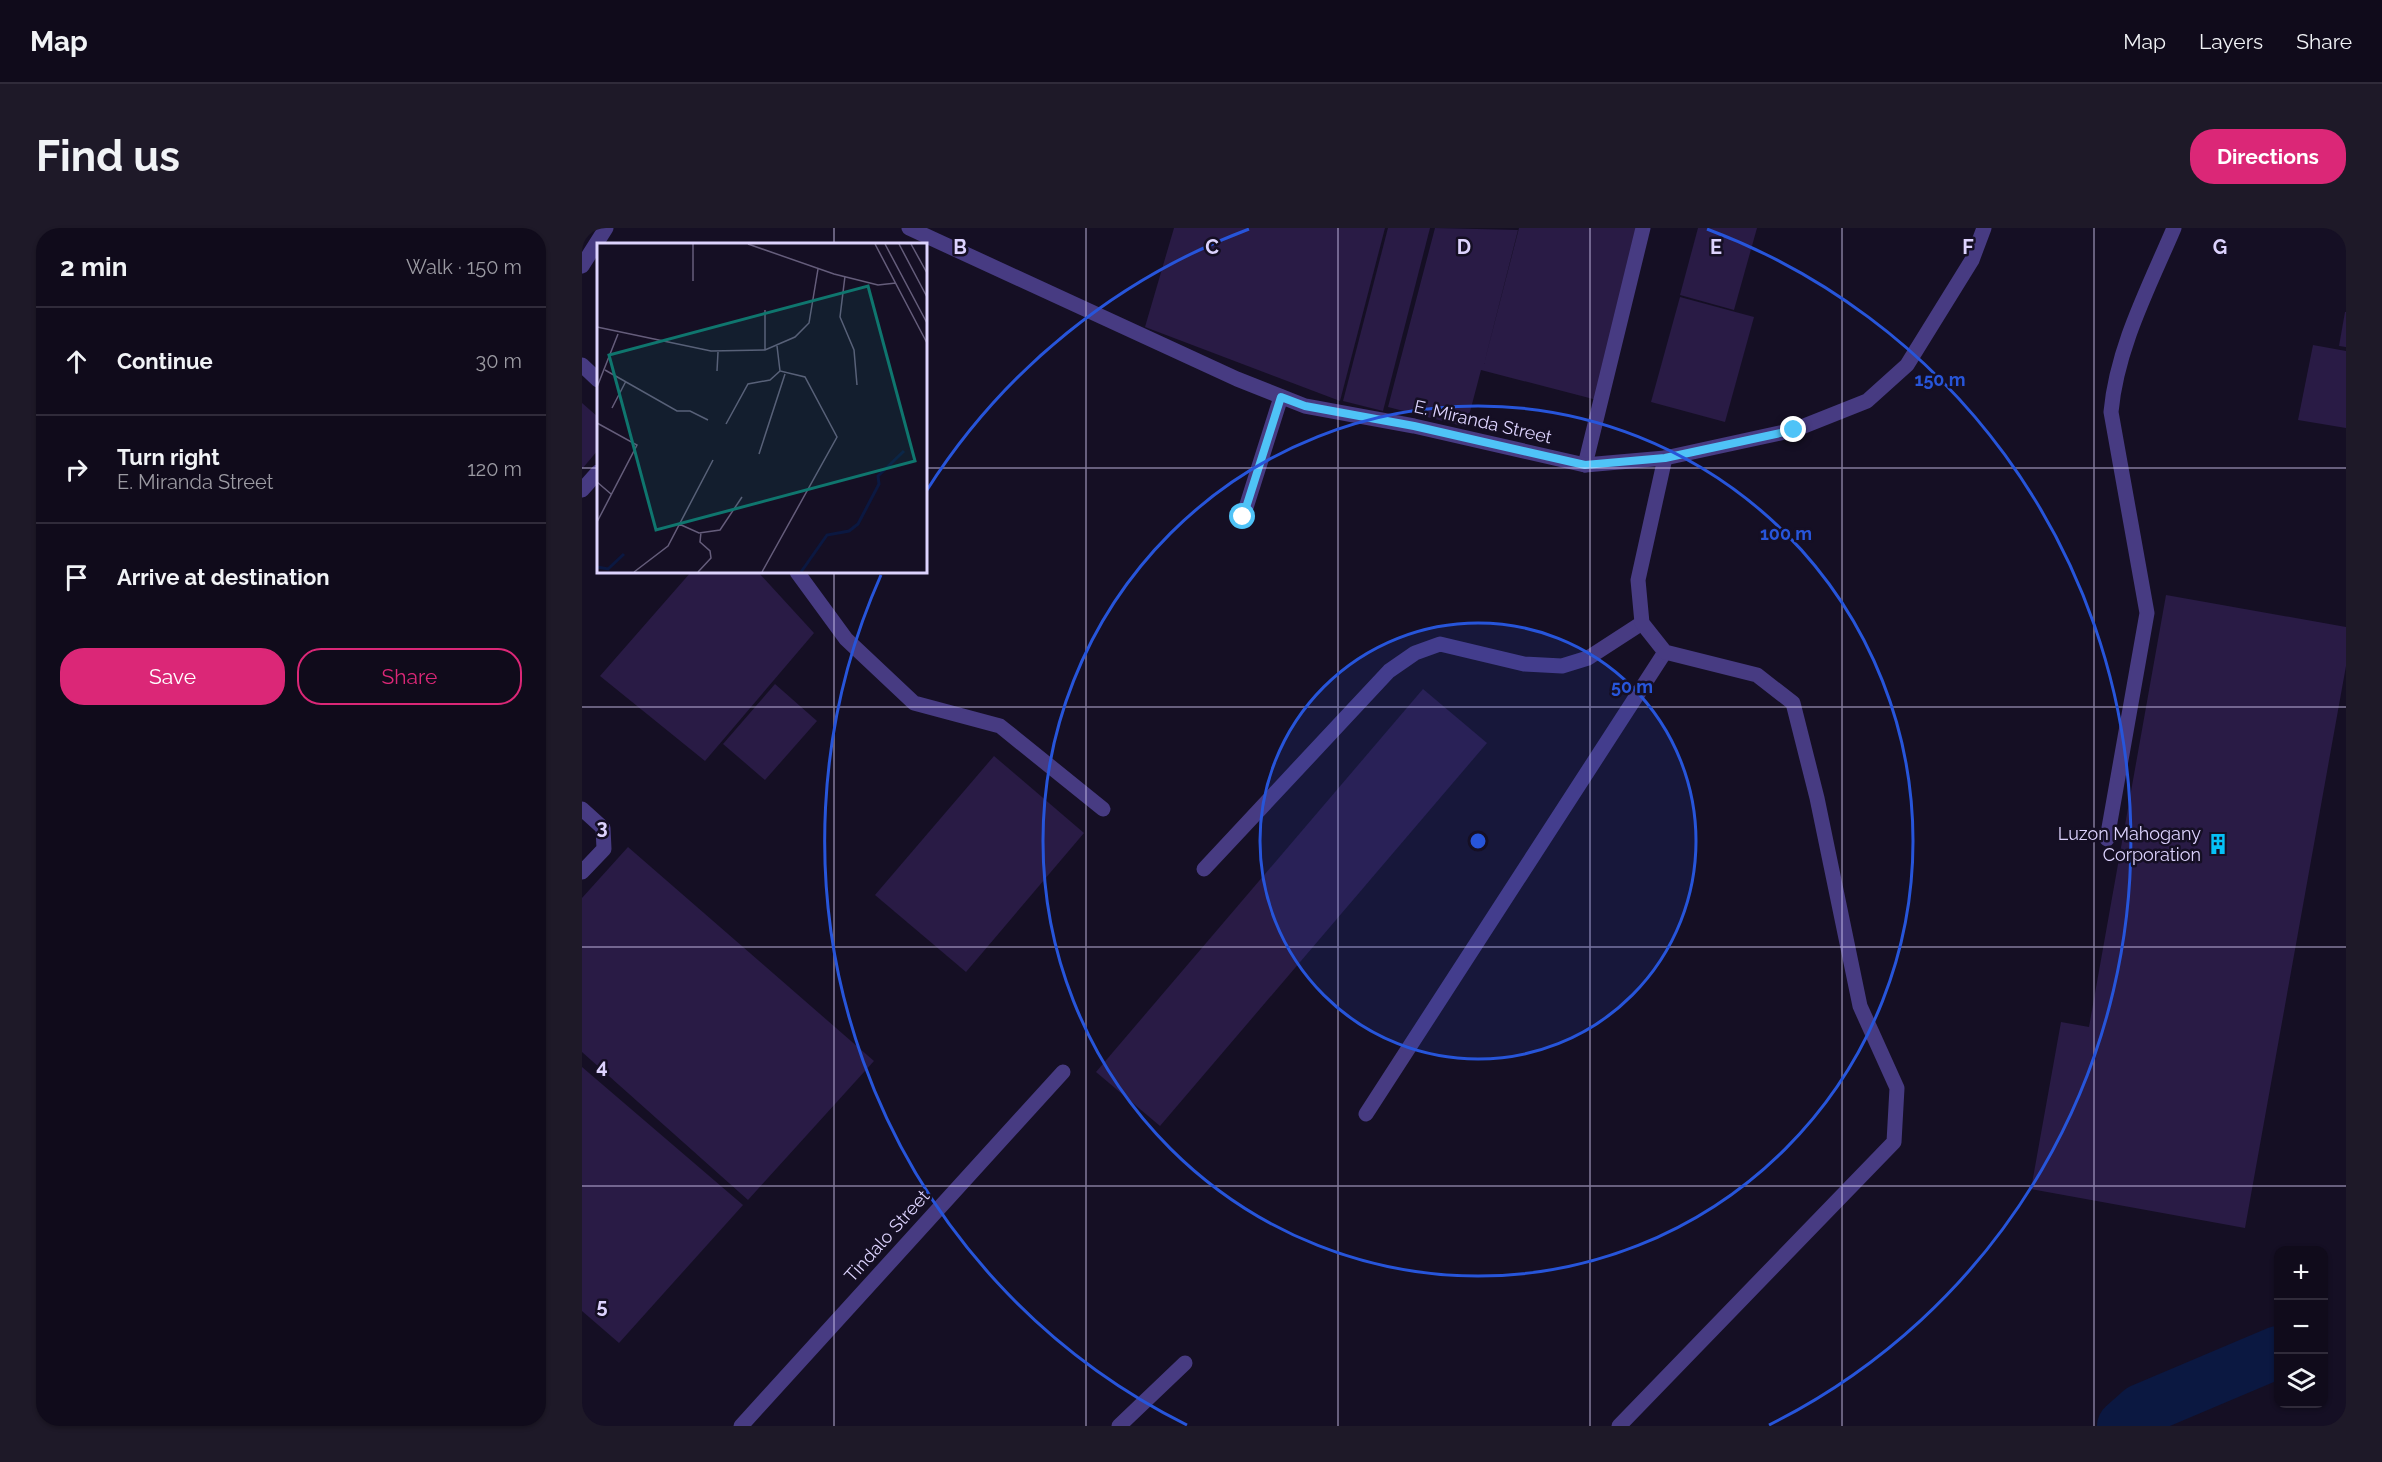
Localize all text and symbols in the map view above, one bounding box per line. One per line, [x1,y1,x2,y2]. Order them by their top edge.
text: Map [30,25,88,58]
text: Map [2123,29,2166,54]
text: Layers [2199,29,2263,54]
text: Share [2296,29,2352,54]
button: Directions [2190,129,2346,184]
text: Find us [36,132,180,181]
text: B [953,235,967,259]
text: C [1205,235,1219,259]
text: D [1457,235,1471,259]
text: E [1710,235,1722,259]
text: F [1962,235,1974,259]
text: G [2213,235,2227,259]
inset map [597,243,927,573]
text: 2 min [60,252,127,282]
text: Walk · 150 m [406,255,522,279]
icon: ahead [60,345,93,378]
text: Continue [117,348,213,374]
text: 30 m [476,349,522,373]
text: 150 m [1915,369,1966,390]
street label: E. Miranda Street [1412,395,1554,448]
route end [1780,416,1806,442]
text: Turn right [117,444,220,470]
icon: right [60,453,93,486]
text: 120 m [467,457,522,481]
text: E. Miranda Street [117,470,273,494]
route start [1229,503,1255,529]
text: 100 m [1760,523,1812,544]
icon: arrive [60,561,93,594]
text: Arrive at destination [117,564,330,590]
button: Save [60,648,285,705]
button: Share [297,648,522,705]
text: 50 m [1611,676,1653,697]
text: 3 [596,815,608,839]
place label: Luzon Mahogany Corporation [2058,823,2201,865]
centre of rings [1468,831,1488,851]
building icon: Luzon Mahogany Corporation [2206,832,2230,856]
text: 4 [596,1054,608,1078]
street label: Tindalo Street [840,1185,933,1286]
map controls [2274,1246,2328,1408]
button: + [2274,1246,2328,1300]
text: 5 [596,1294,608,1318]
button: − [2274,1300,2328,1354]
button: layers [2274,1354,2328,1408]

